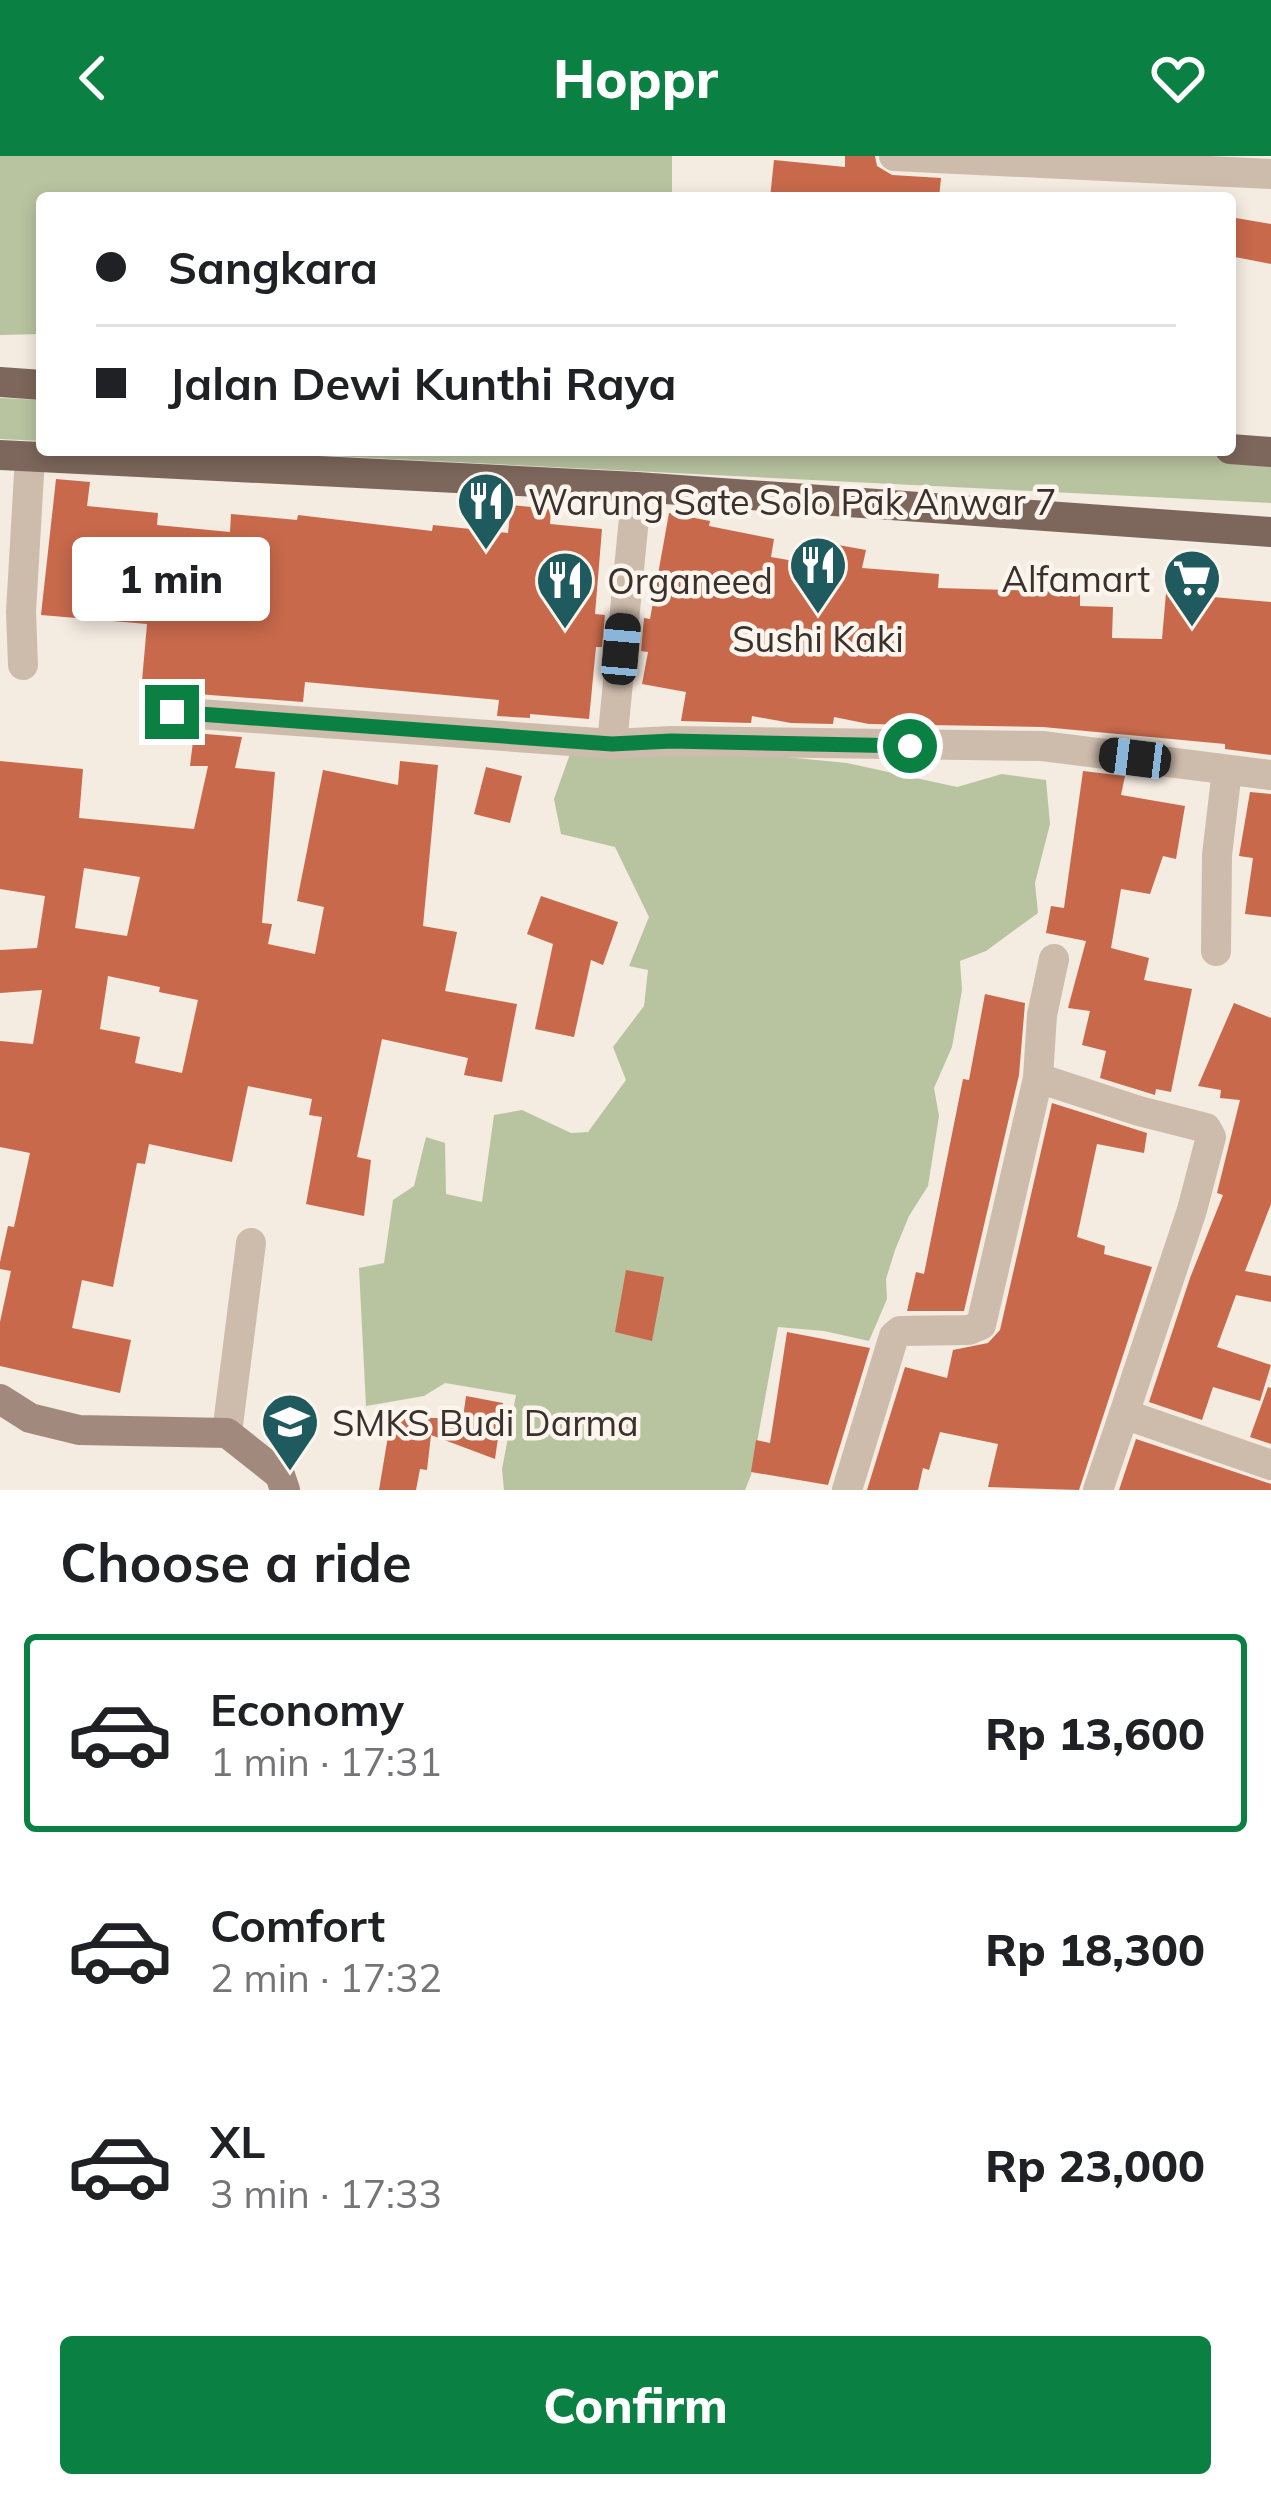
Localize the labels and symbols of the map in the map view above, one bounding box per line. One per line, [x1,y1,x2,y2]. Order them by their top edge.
restaurant icon: Warung Sate Solo Pak Anwar 7 [455,470,517,552]
place label: Warung Sate Solo Pak Anwar 7 [528,479,1057,524]
restaurant icon: Sushi Kaki [787,534,849,616]
callout: 1 min [73,538,271,622]
supermarket icon: Alfamart [1161,547,1223,629]
restaurant icon: Organeed [534,549,596,631]
place label: Alfamart [1002,556,1150,601]
place label: Organeed [607,558,773,603]
car [600,612,642,686]
place label: Sushi Kaki [732,616,904,661]
route end [145,685,199,739]
route start [883,719,937,773]
car [1097,736,1173,780]
school or university icon: SMKS Budi Darma [259,1391,321,1473]
place label: SMKS Budi Darma [332,1400,639,1445]

